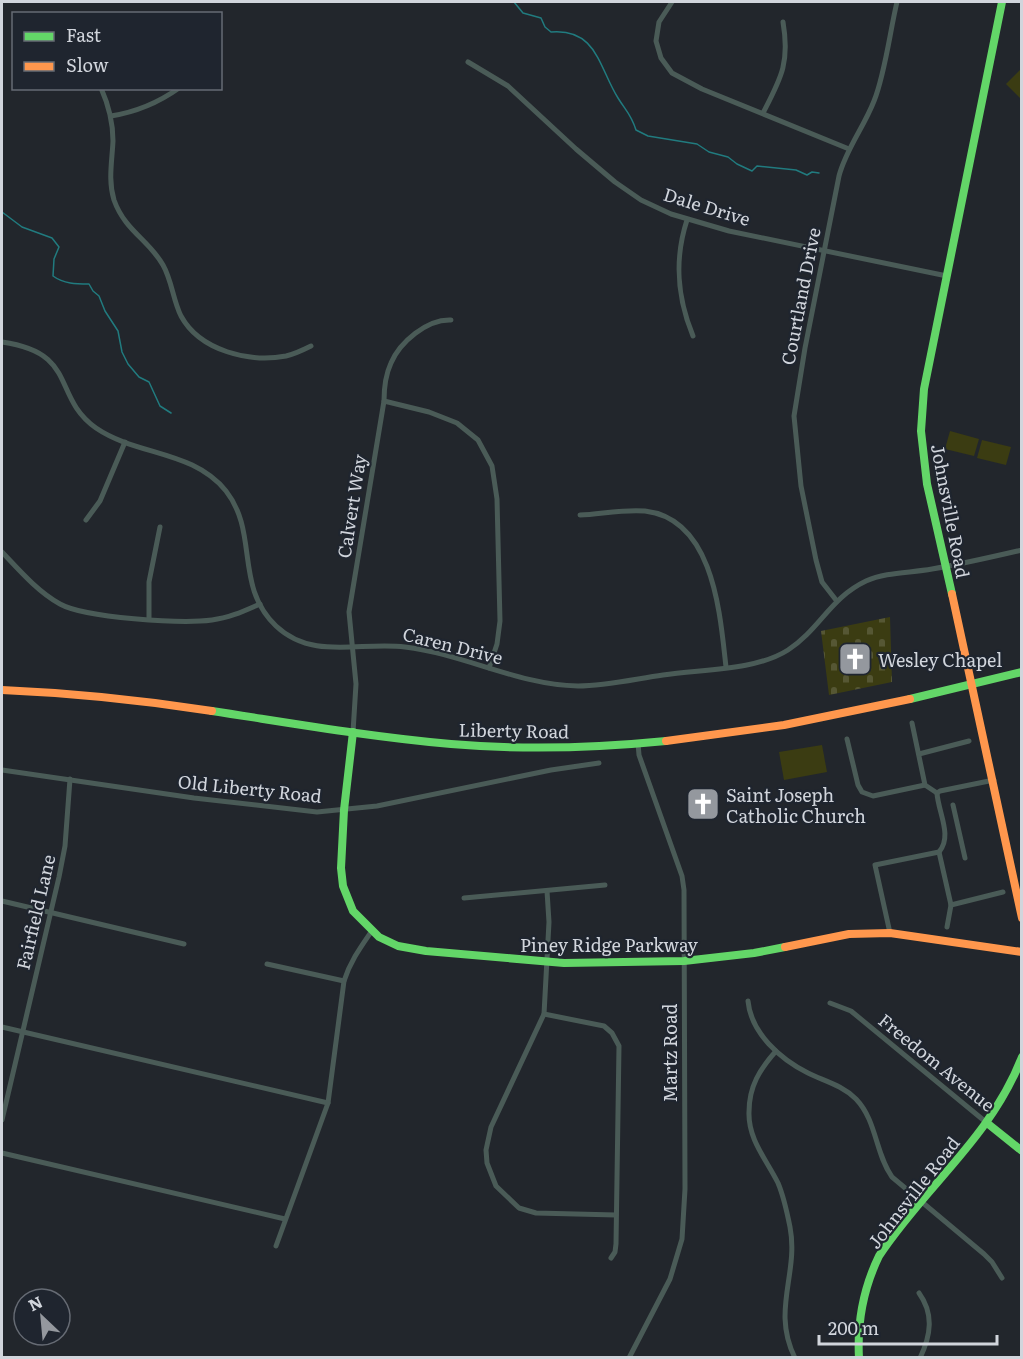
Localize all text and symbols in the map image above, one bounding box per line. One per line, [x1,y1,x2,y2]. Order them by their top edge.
legend [12,12,222,90]
text: Fast [66,21,102,48]
text: Slow [66,51,109,78]
street label: Dale Drive [660,180,754,232]
street label: Courtland Drive [773,225,827,367]
street label: Johnsville Road [925,442,977,580]
street label: Calvert Way [329,452,373,560]
street label: Caren Drive [400,620,506,670]
church icon: Wesley Chapel [837,641,873,677]
place label: Wesley Chapel [878,646,1002,673]
street label: Liberty Road [459,716,569,744]
street label: Old Liberty Road [177,767,323,809]
place label: Saint Joseph Catholic Church [726,781,866,829]
church icon: Saint Joseph Catholic Church [685,786,721,822]
street label: Fairfield Lane [9,852,61,972]
street label: Piney Ridge Parkway [520,931,699,958]
street label: Martz Road [656,1004,683,1103]
street label: Freedom Avenue [873,1006,1001,1118]
street label: Johnsville Road [860,1130,966,1254]
north arrow [12,1287,72,1347]
text: N [24,1289,46,1316]
scale bar [819,1308,998,1346]
text: 200 m [828,1314,879,1341]

